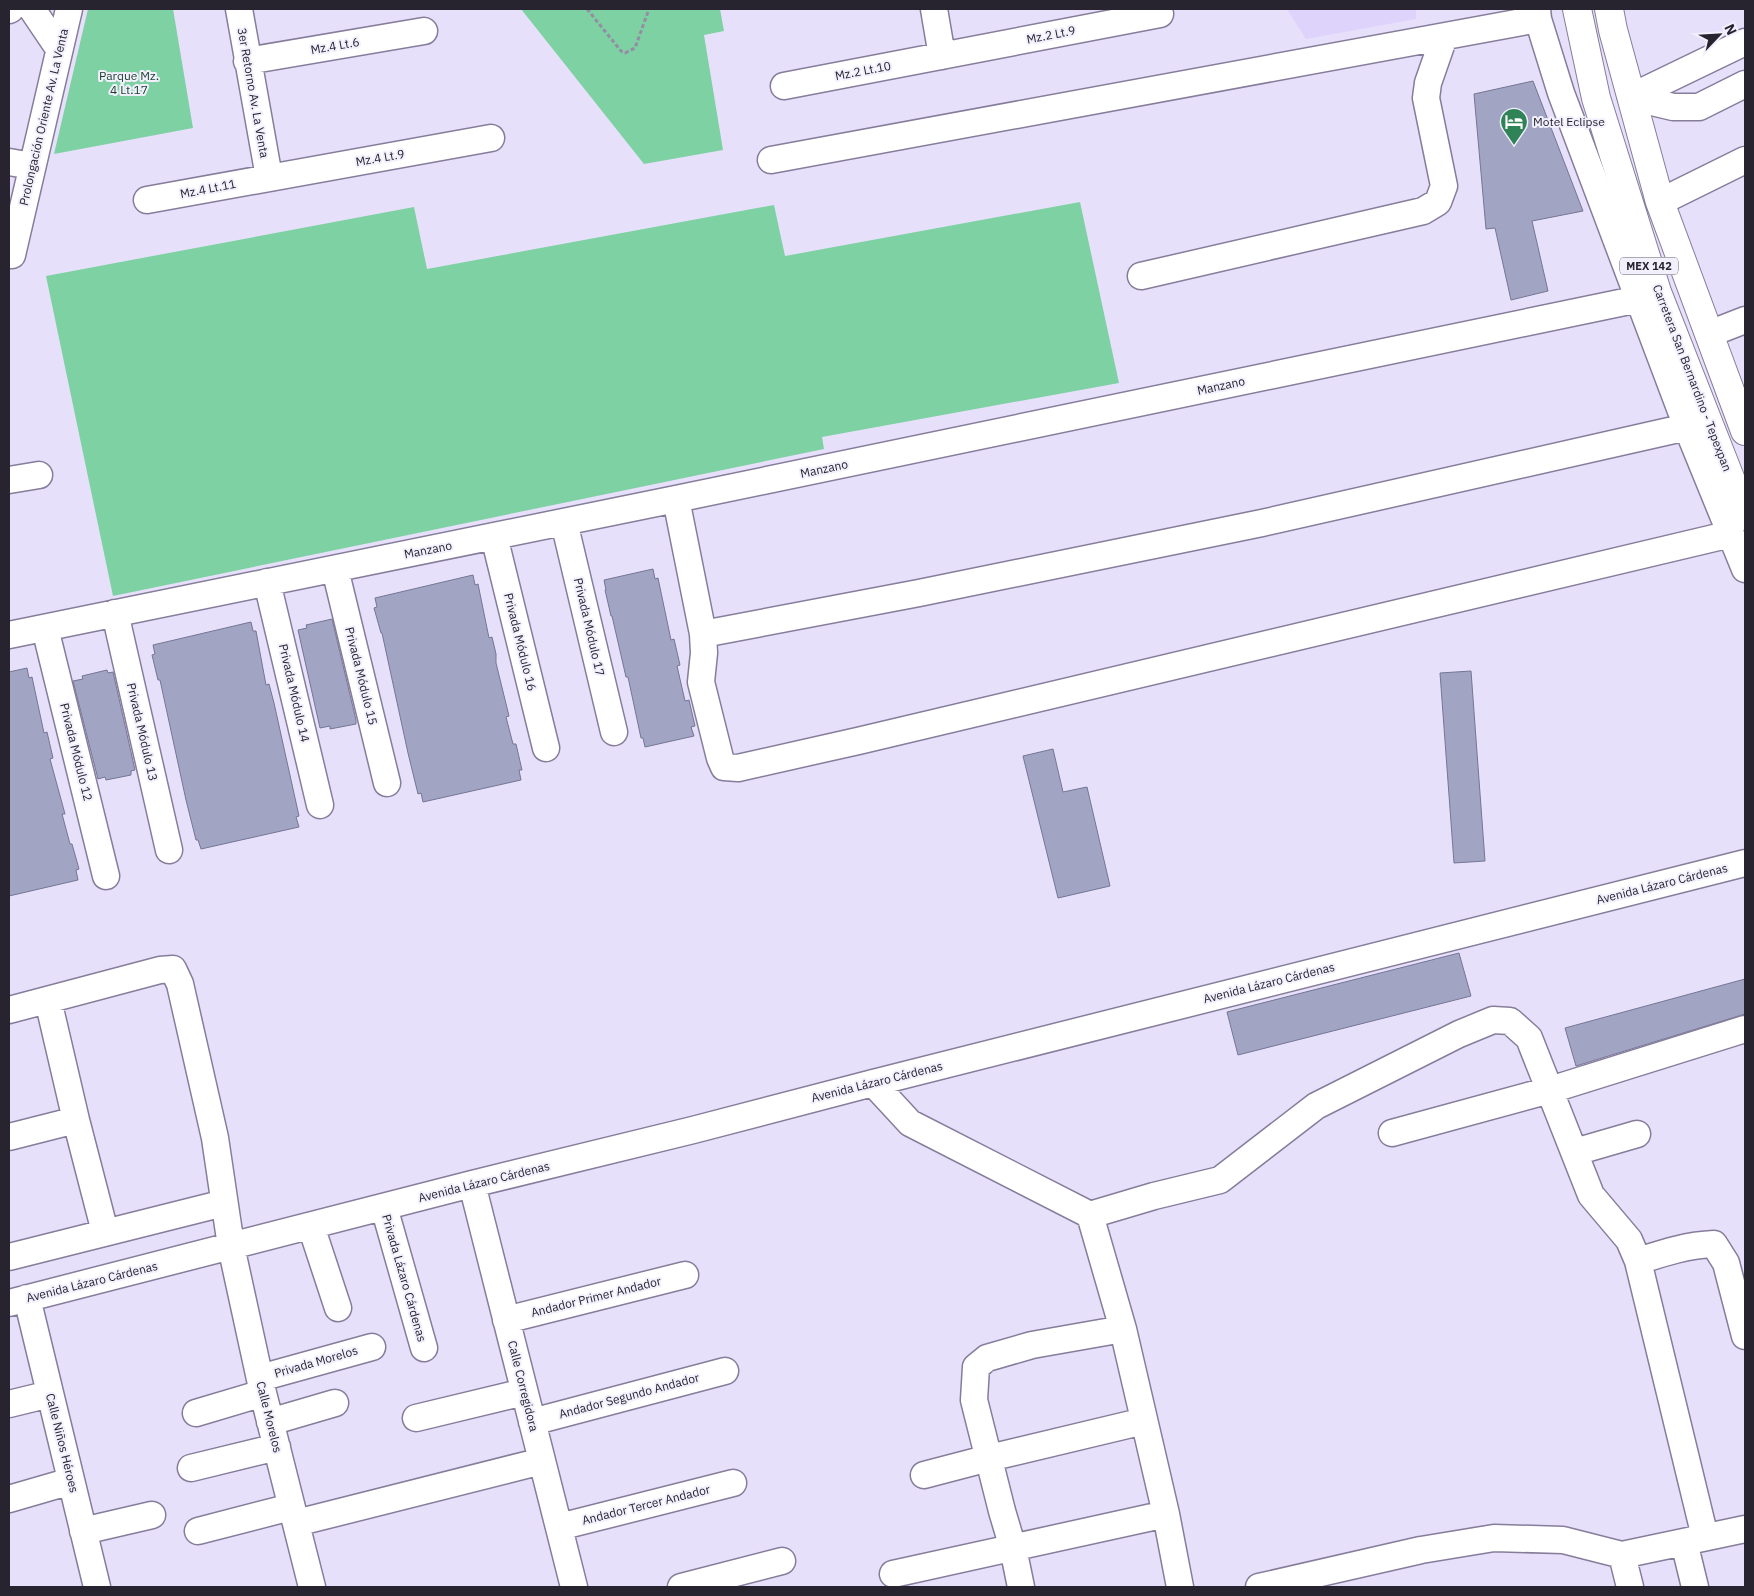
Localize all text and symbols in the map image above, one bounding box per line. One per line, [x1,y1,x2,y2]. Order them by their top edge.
north arrow [1694,10,1744,60]
text: N [1720,21,1741,38]
street label: Mz.2 Lt.9 [1025,22,1077,47]
street label: Prolongación Oriente Av. La Venta [16,26,71,207]
street label: 3er Retorno Av. La Venta [235,27,272,160]
street label: Mz.4 Lt.6 [309,34,361,57]
street label: Mz.2 Lt.10 [834,58,892,83]
park label: Parque Mz. 4 Lt.17 [99,68,159,97]
hotel icon: Motel Eclipse [1499,107,1529,146]
place label: Motel Eclipse [1533,114,1605,129]
street label: Mz.4 Lt.9 [354,146,406,169]
street label: Mz.4 Lt.11 [179,176,237,201]
road number: MEX 142 [1620,258,1678,274]
street label: Carretera San Bernardino - Tepexpan [1650,282,1735,474]
street label: Manzano [1196,373,1246,398]
street label: Manzano [799,456,849,481]
street label: Manzano [403,537,453,561]
street label: Privada Módulo 17 [571,576,608,677]
street label: Privada Módulo 16 [501,591,540,692]
street label: Privada Módulo 15 [342,625,381,726]
street label: Privada Módulo 14 [276,642,313,743]
street label: Privada Módulo 13 [124,681,161,782]
street label: Privada Módulo 12 [57,701,96,802]
street label: Avenida Lázaro Cárdenas [1595,860,1729,907]
street label: Avenida Lázaro Cárdenas [1202,959,1336,1006]
street label: Avenida Lázaro Cárdenas [810,1058,944,1105]
street label: Avenida Lázaro Cárdenas [417,1158,551,1205]
street label: Privada Lázaro Cárdenas [379,1212,430,1344]
street label: Avenida Lázaro Cárdenas [25,1258,159,1305]
street label: Andador Primer Andador [529,1273,663,1320]
street label: Calle Corregidora [505,1339,542,1433]
street label: Privada Morelos [272,1342,360,1381]
street label: Andador Segundo Andador [557,1369,701,1421]
street label: Calle Morelos [253,1380,286,1454]
street label: Calle Niños Héroes [43,1392,82,1494]
street label: Andador Tercer Andador [580,1481,712,1528]

